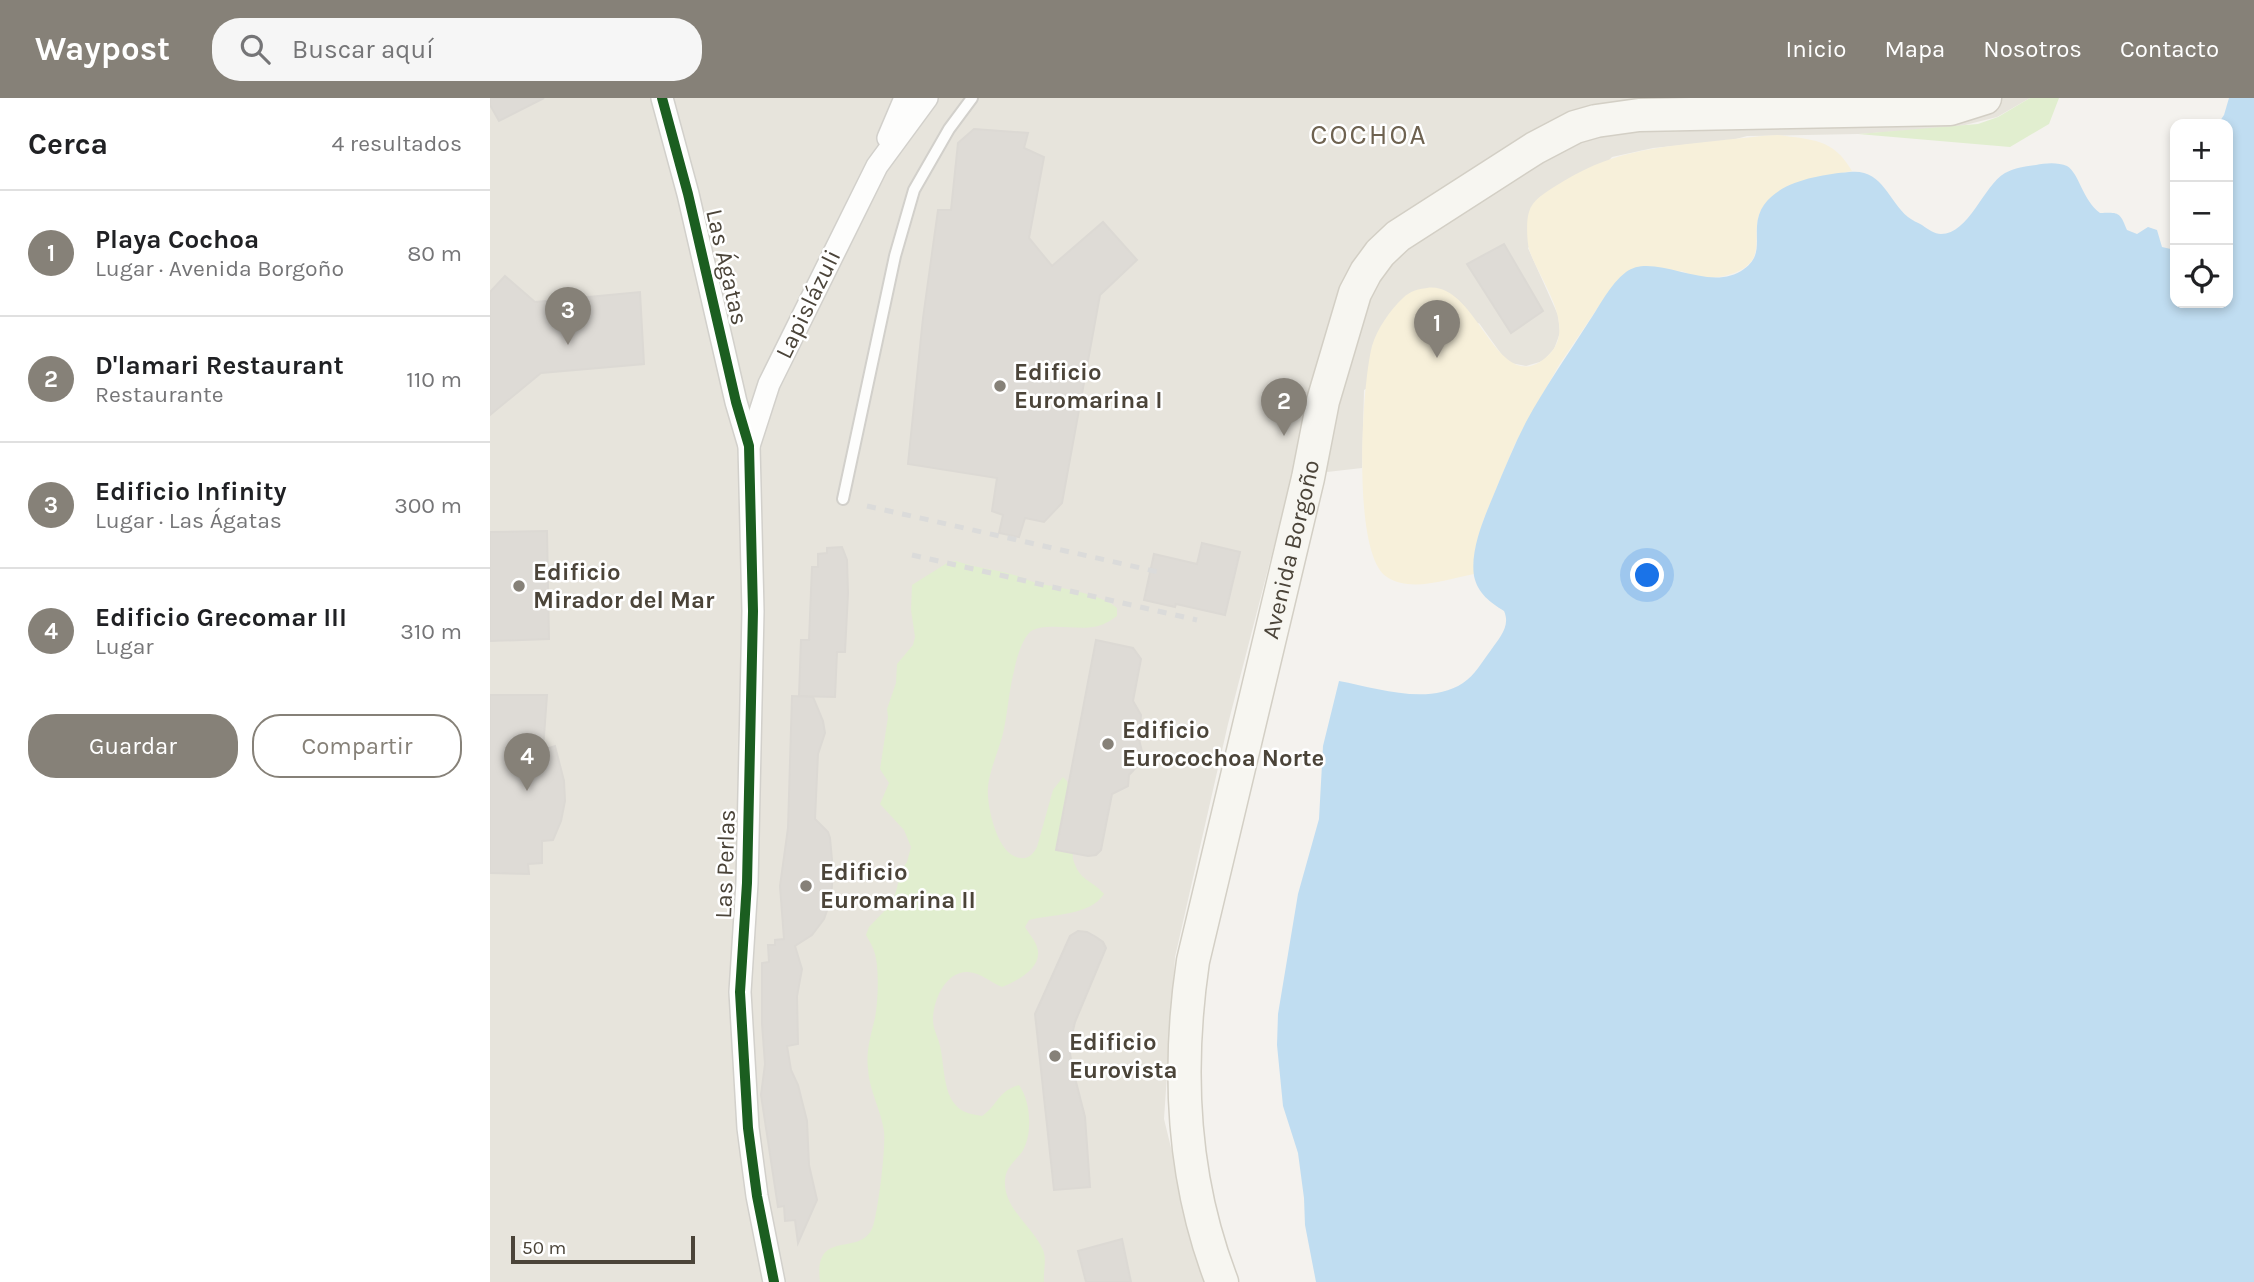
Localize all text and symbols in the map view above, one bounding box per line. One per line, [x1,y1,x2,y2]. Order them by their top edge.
search box [212,18,702,81]
text: Waypost [35,30,170,68]
icon: search [236,30,274,68]
text: Buscar aquí [292,34,434,65]
text: Inicio [1785,35,1846,63]
text: Mapa [1884,35,1945,63]
text: Nosotros [1983,35,2082,63]
text: Contacto [2120,35,2219,63]
district label: COCHOA [1310,118,1428,151]
map controls [2170,119,2233,308]
button: + [2170,119,2233,182]
text: Cerca [28,126,108,162]
text: 4 resultados [332,130,462,157]
button: − [2170,182,2233,245]
street label: Las Ágatas [700,206,755,328]
text: Playa Cochoa [95,224,259,255]
text: 1 [47,240,55,267]
text: 80 m [407,240,462,267]
street label: Lapislázuli [770,245,846,363]
button: locate [2170,245,2233,308]
text: Lugar · Avenida Borgoño [95,255,344,282]
pin: 3 [545,287,591,345]
pin: 1 [1414,300,1460,358]
text: D'lamari Restaurant [95,350,344,381]
place label: Edificio Euromarina I [1014,358,1163,414]
text: 2 [44,366,58,393]
text: 110 m [406,366,462,393]
marker: Edificio Euromarina I [992,378,1008,394]
pin: 2 [1261,378,1307,436]
text: Restaurante [95,381,224,408]
street label: Avenida Borgoño [1256,458,1325,642]
text: Edificio Infinity [95,476,287,507]
text: 3 [44,492,58,519]
text: 300 m [394,492,462,519]
text: Lugar · Las Ágatas [95,507,282,534]
place label: Edificio Mirador del Mar [533,558,715,614]
your location [1630,558,1664,592]
marker: Edificio Mirador del Mar [511,578,527,594]
text: Edificio Grecomar III [95,602,347,633]
text: 4 [44,618,58,645]
text: 310 m [400,618,462,645]
text: Lugar [95,633,154,660]
button: Guardar [28,714,238,778]
button: Compartir [252,714,462,778]
place label: Edificio Eurocochoa Norte [1122,716,1324,772]
pin: 4 [504,733,550,791]
marker: Edificio Eurocochoa Norte [1100,736,1116,752]
street label: Las Perlas [709,809,741,919]
place label: Edificio Euromarina II [820,858,976,914]
marker: Edificio Euromarina II [798,878,814,894]
place label: Edificio Eurovista [1069,1028,1178,1084]
marker: Edificio Eurovista [1047,1048,1063,1064]
scale bar [511,1233,695,1265]
text: 50 m [522,1237,566,1259]

